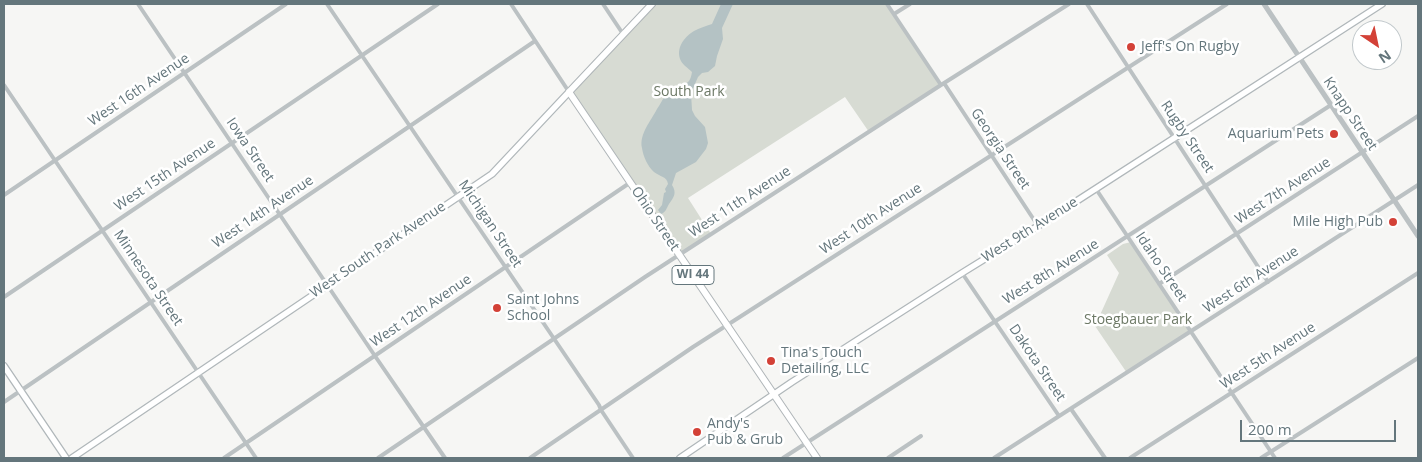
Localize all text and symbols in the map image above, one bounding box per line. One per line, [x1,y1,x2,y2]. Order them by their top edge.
north arrow [1352,20,1402,70]
place label: Jeff's On Rugby [1141,39,1239,55]
marker: Jeff's On Rugby [1125,41,1137,53]
text: N [1375,46,1395,68]
street label: West 16th Avenue [85,50,193,130]
street label: Knapp Street [1319,74,1381,154]
park label: South Park [653,84,725,100]
street label: Rugby Street [1157,98,1217,176]
street label: Georgia Street [967,105,1033,193]
street label: Iowa Street [222,115,278,185]
place label: Aquarium Pets [1228,126,1324,142]
marker: Aquarium Pets [1328,128,1340,140]
street label: West 15th Avenue [111,135,219,215]
street label: West 7th Avenue [1232,154,1334,228]
street label: West 11th Avenue [686,163,794,241]
street label: West 14th Avenue [209,172,317,252]
street label: Michigan Street [455,177,525,271]
street label: West 10th Avenue [817,180,925,258]
street label: Ohio Street [627,184,683,254]
street label: West 9th Avenue [979,194,1081,266]
street label: West South Park Avenue [307,198,449,302]
place label: Mile High Pub [1293,214,1383,230]
marker: Mile High Pub [1387,216,1399,228]
street label: Minnesota Street [110,227,186,329]
street label: Idaho Street [1132,229,1190,305]
street label: West 8th Avenue [1000,236,1102,308]
street label: West 6th Avenue [1200,243,1302,317]
road number: WI 44 [672,266,714,284]
street label: West 12th Avenue [367,271,475,351]
place label: Saint Johns School [507,292,579,324]
marker: Saint Johns School [491,302,503,314]
park label: Stoegbauer Park [1084,312,1192,328]
street label: West 5th Avenue [1217,319,1319,393]
street label: Dakota Street [1005,321,1069,405]
place label: Tina's Touch Detailing, LLC [781,345,869,378]
marker: Tina's Touch Detailing, LLC [765,355,777,367]
scale bar [1242,410,1398,442]
place label: Andy's Pub & Grub [707,416,783,448]
text: 200 m [1248,419,1292,439]
marker: Andy's Pub & Grub [691,426,703,438]

